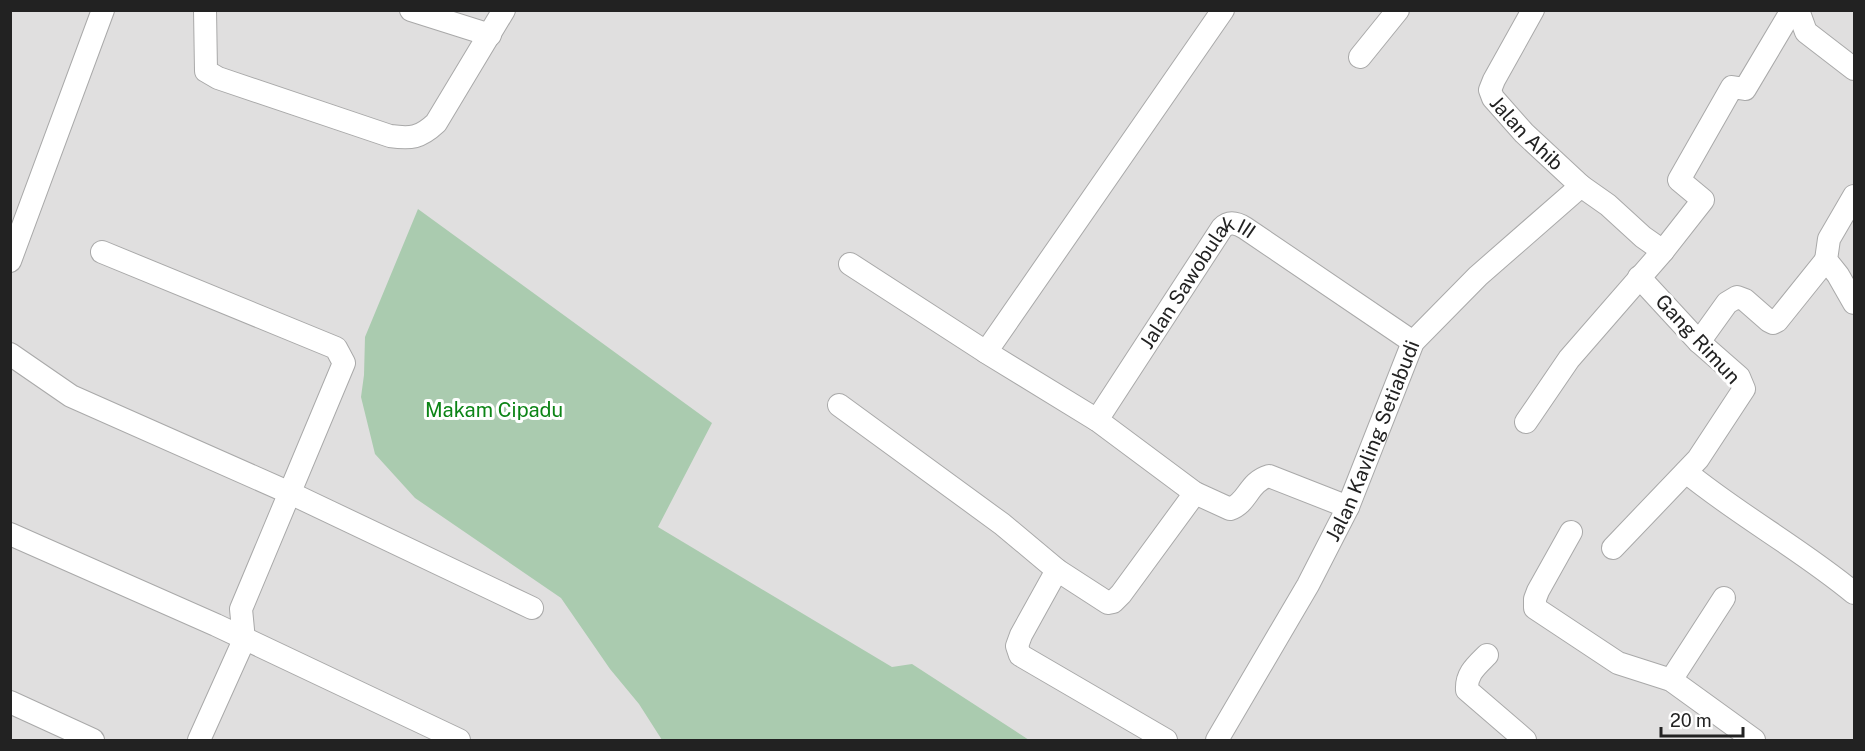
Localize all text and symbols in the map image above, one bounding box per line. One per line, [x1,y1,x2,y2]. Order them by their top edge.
street label: Jalan Ahib [1485,91,1568,175]
street label: Jalan Sawobulak III [1135,211,1260,353]
street label: Gang Rimun [1650,289,1746,389]
street label: Jalan Kavling Setiabudi [1320,337,1424,545]
park label: Makam Cipadu [425,398,563,422]
scale bar [1661,700,1744,738]
text: 20 m [1670,710,1712,731]

